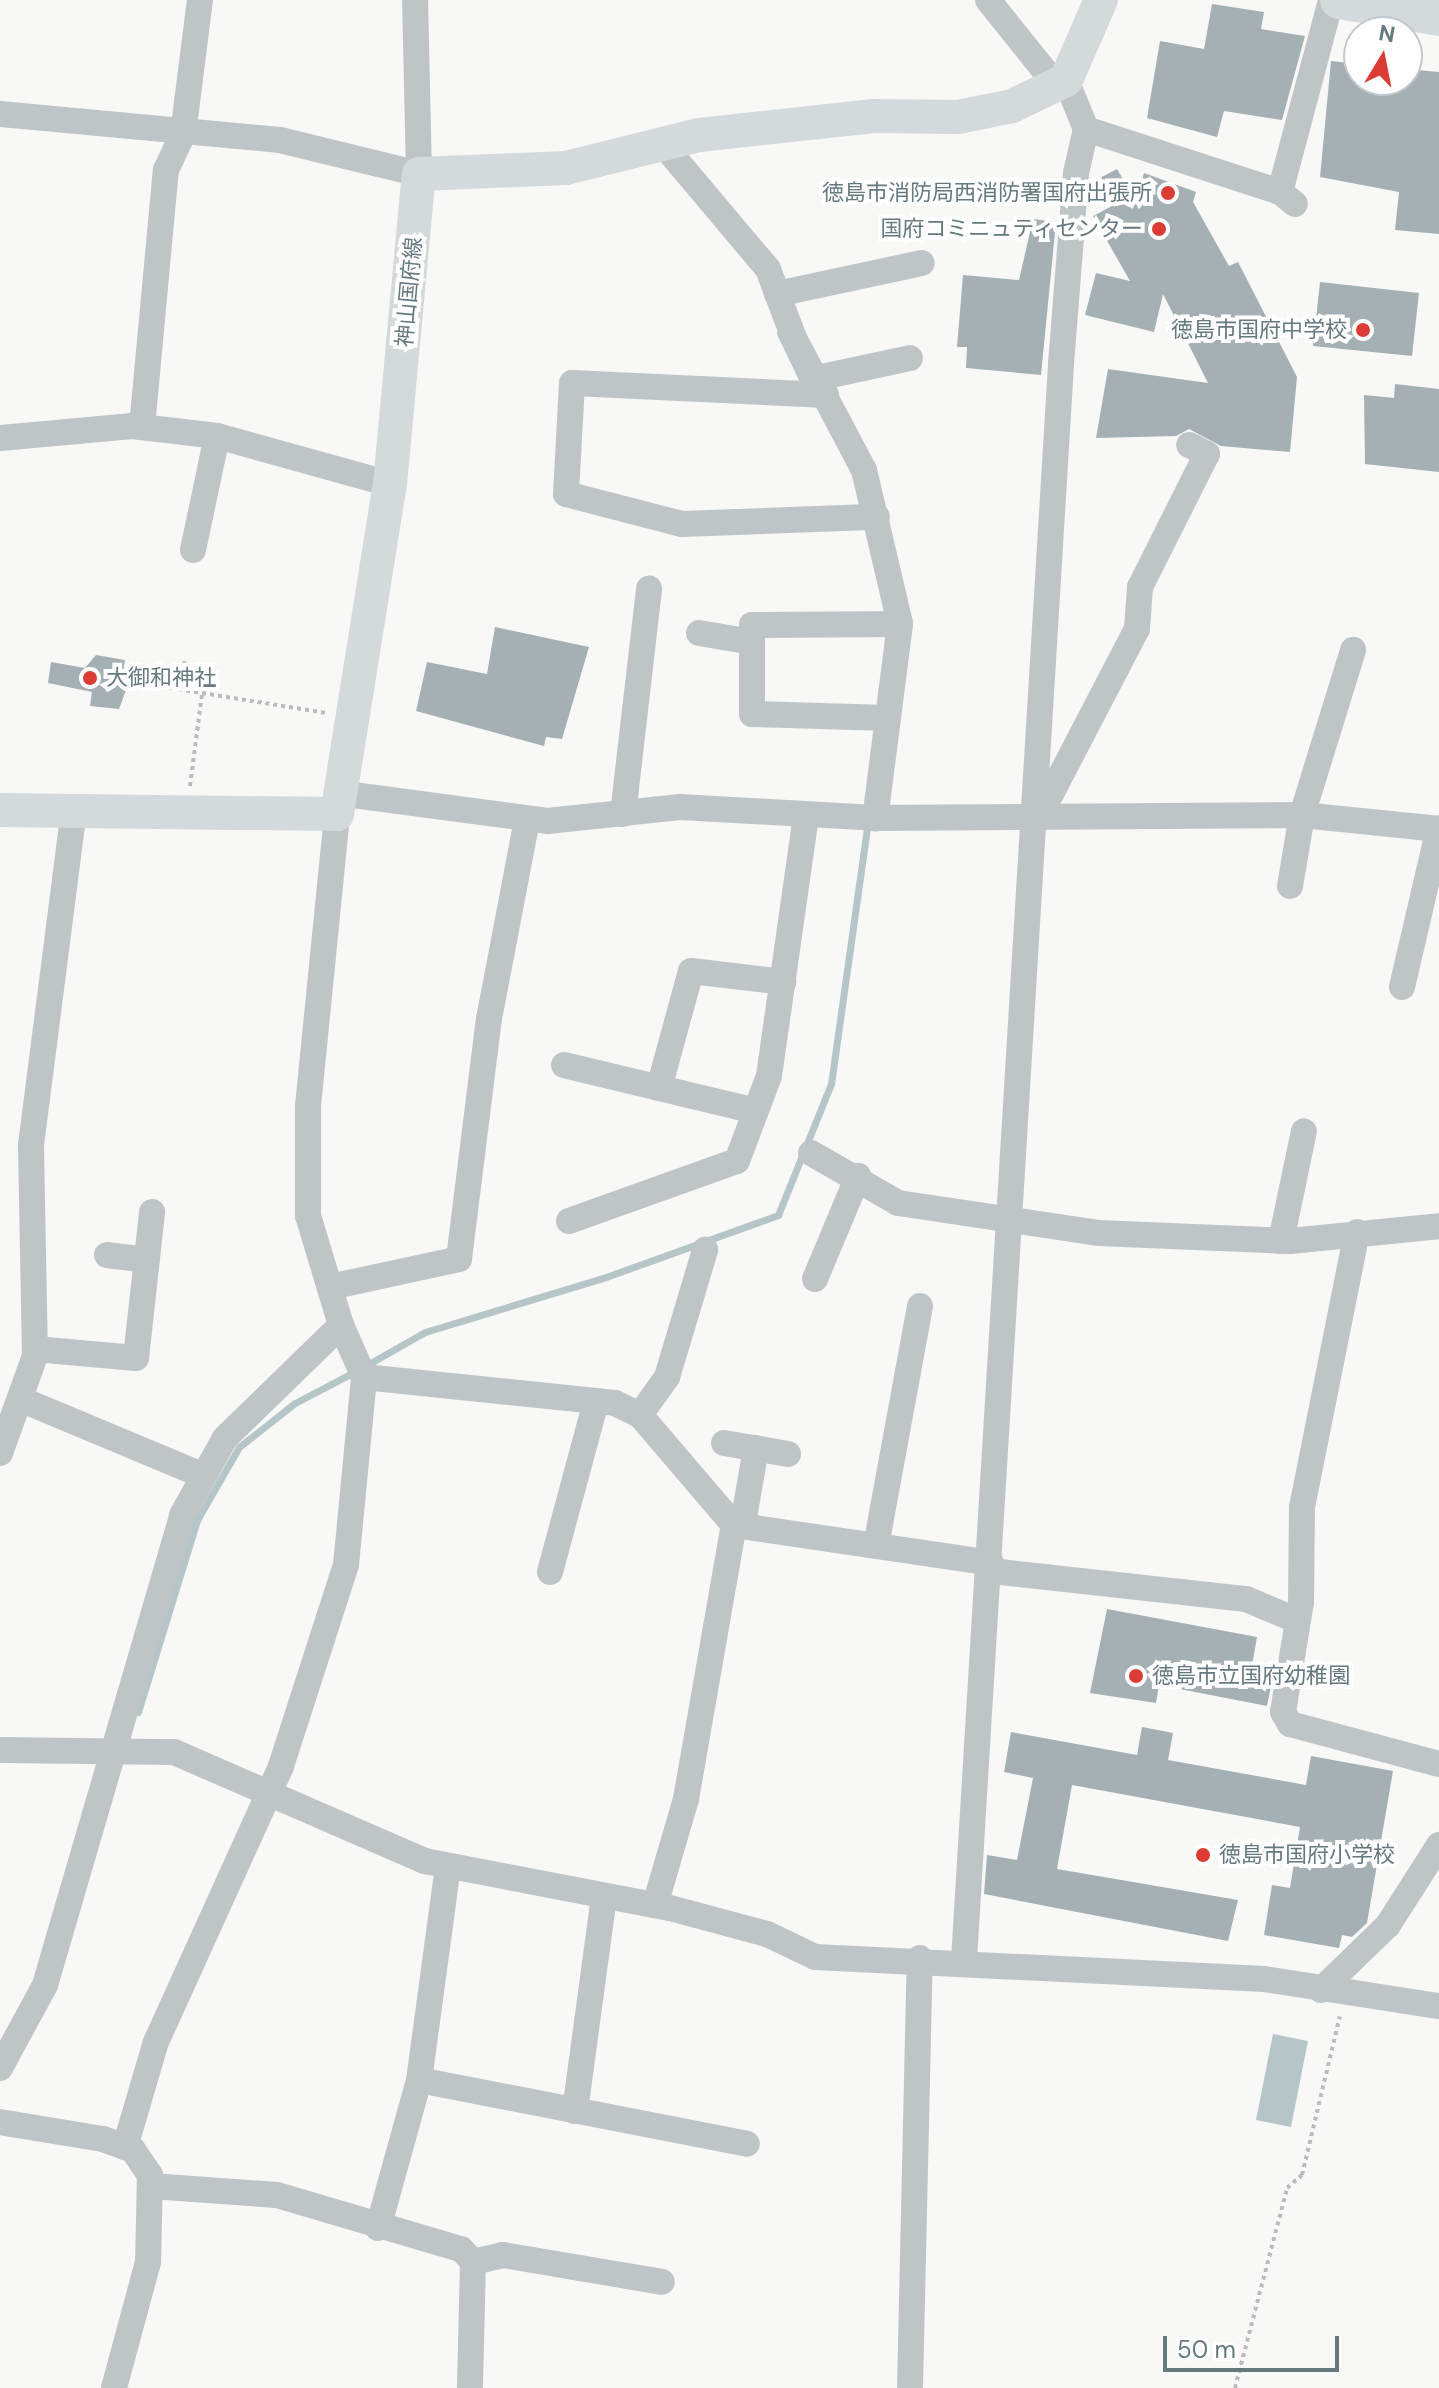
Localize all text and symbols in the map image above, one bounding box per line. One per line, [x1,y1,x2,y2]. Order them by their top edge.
north arrow [1343,16,1423,96]
text: N [1376,18,1397,50]
place label: 徳島市消防局西消防署国府出張所 [822,180,1152,206]
marker: 徳島市消防局西消防署国府出張所 [1159,184,1177,202]
place label: 国府コミニュティセンター [879,216,1143,242]
marker: 国府コミニュティセンター [1150,220,1168,238]
street label: 神山国府線 [391,236,427,348]
place label: 徳島市国府中学校 [1171,317,1347,343]
marker: 徳島市国府中学校 [1354,321,1372,339]
place label: 大御和神社 [106,665,216,691]
marker: 大御和神社 [81,669,99,687]
place label: 徳島市立国府幼稚園 [1152,1663,1350,1689]
marker: 徳島市立国府幼稚園 [1127,1667,1145,1685]
place label: 徳島市国府小学校 [1219,1842,1395,1868]
marker: 徳島市国府小学校 [1194,1846,1212,1864]
scale bar [1167,2320,1343,2370]
text: 50 m [1177,2334,1236,2365]

